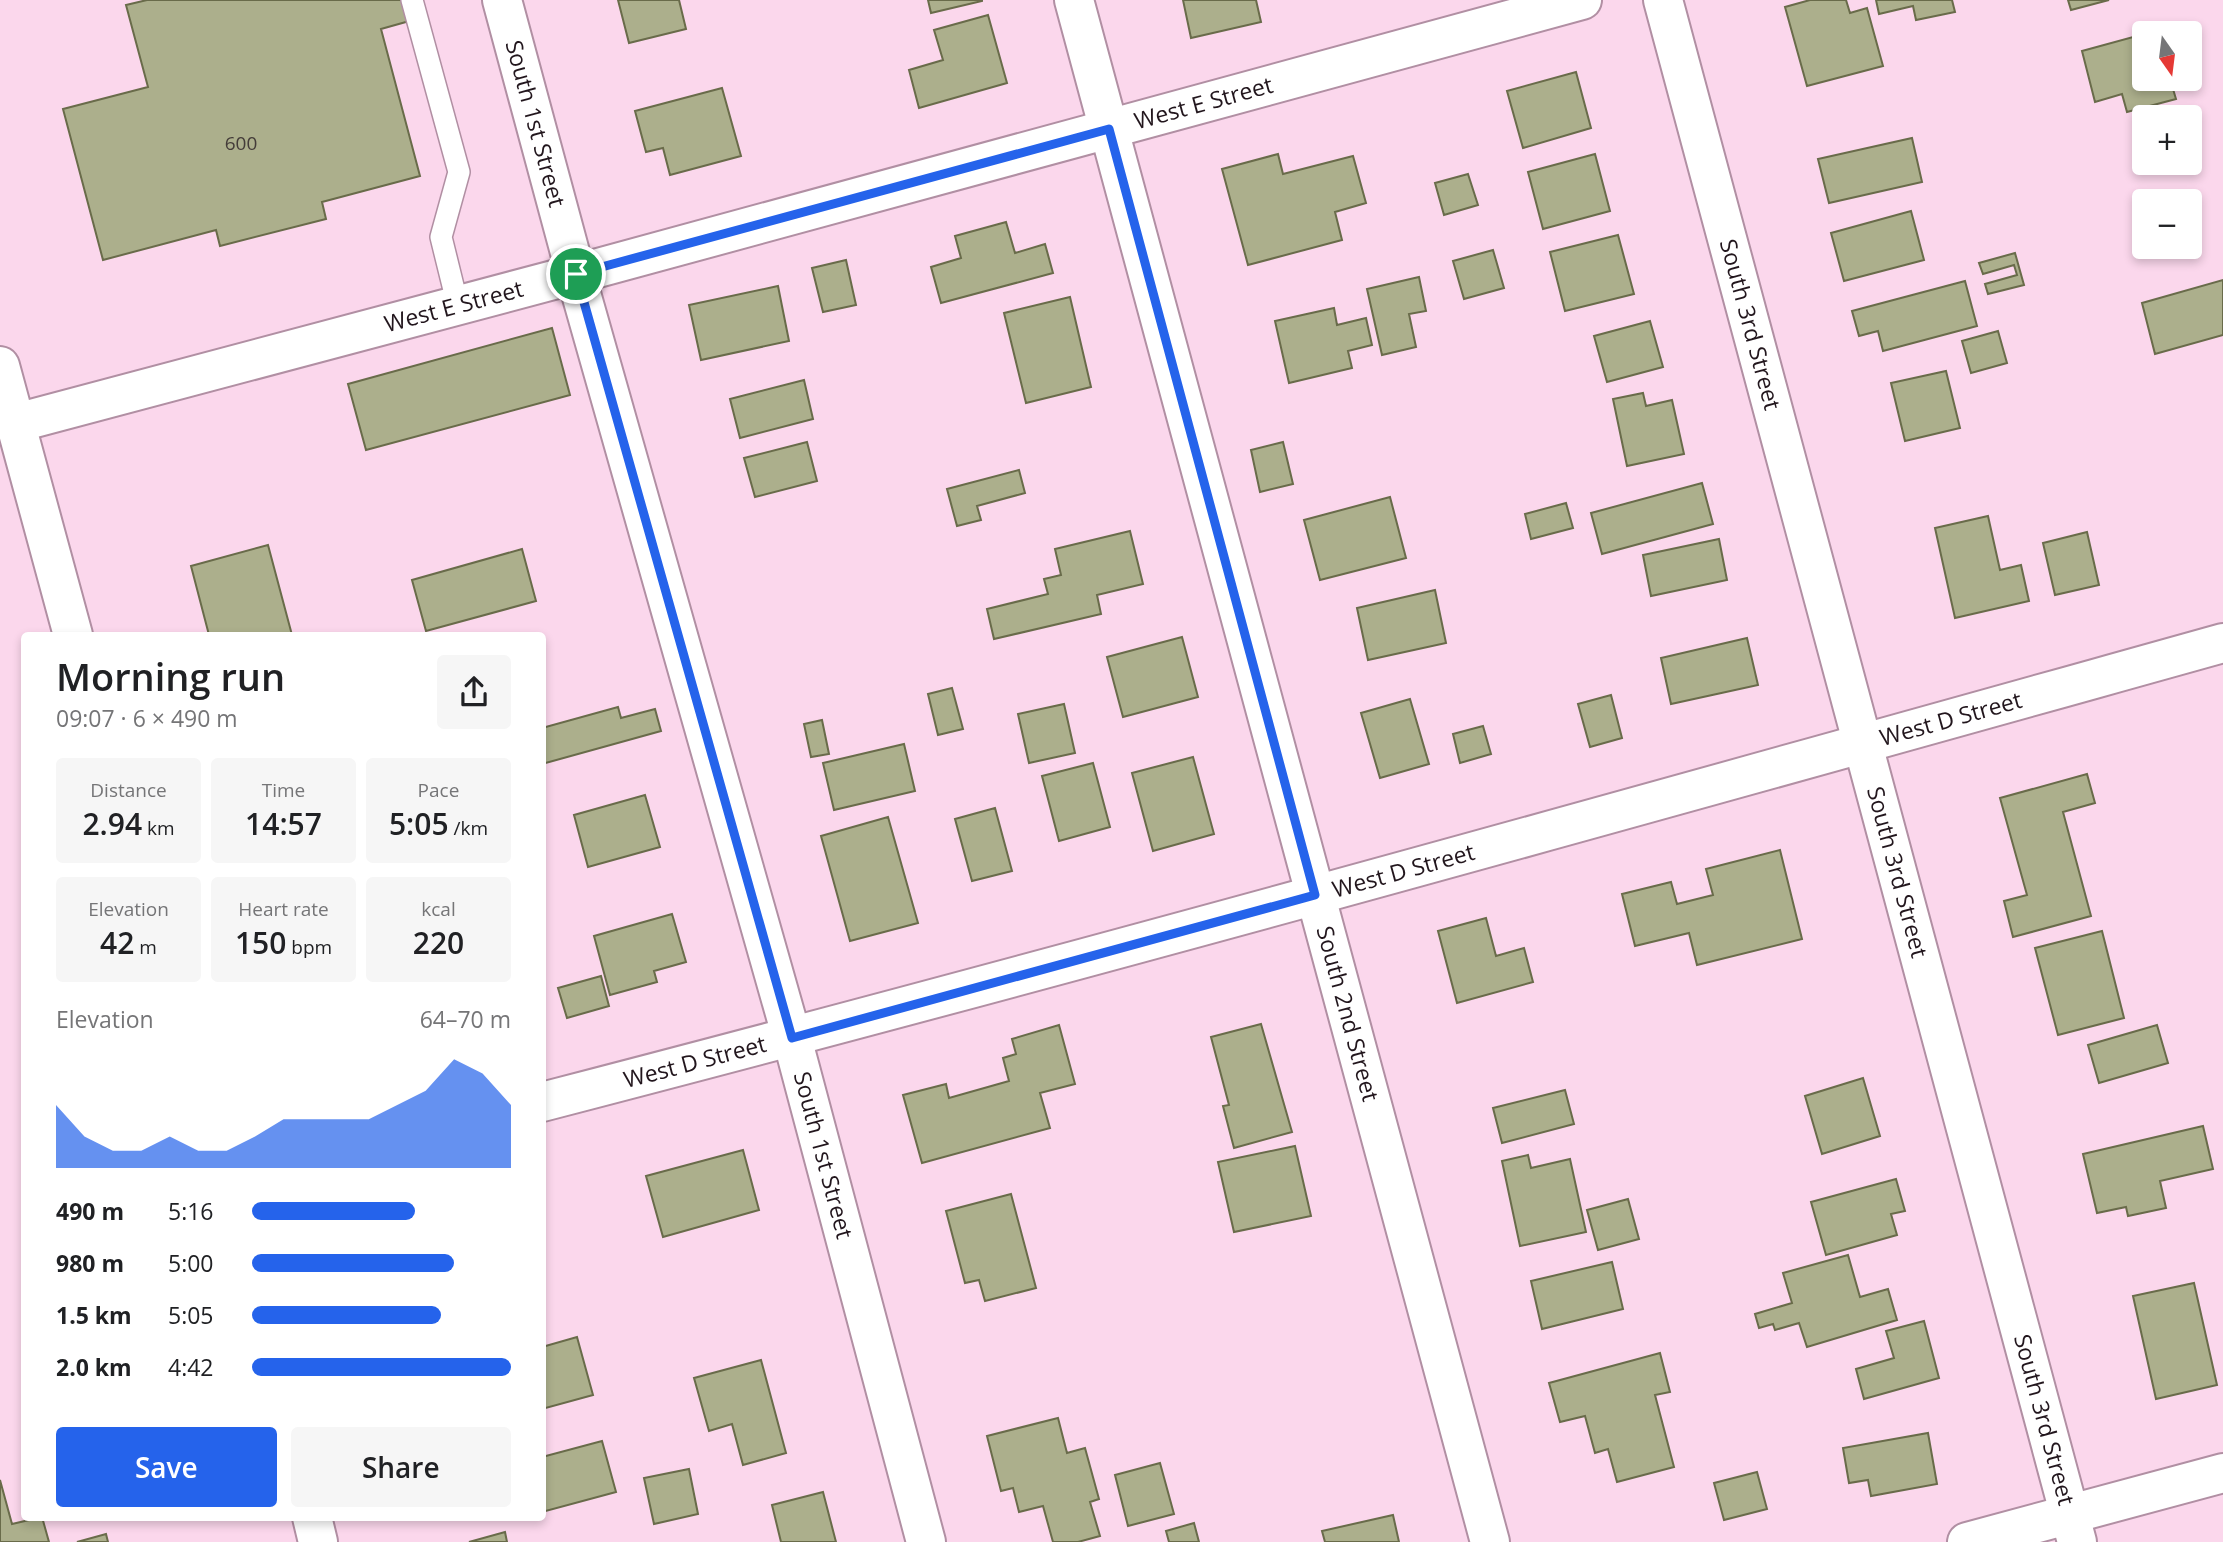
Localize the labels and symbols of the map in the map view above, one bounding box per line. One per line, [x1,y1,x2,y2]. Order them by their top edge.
north arrow [2132,21,2202,91]
street label: South 1st Street [499,36,574,210]
street label: West E Street [1130,68,1276,136]
house number: 600 [225,130,257,156]
street label: South 3rd Street [1713,235,1789,413]
pin [546,244,606,304]
street label: West E Street [381,272,526,339]
street label: West D Street [1876,683,2025,753]
street label: South 3rd Street [1860,783,1936,961]
street label: West D Street [1329,835,1478,905]
street label: South 2nd Street [1310,922,1387,1105]
street label: West D Street [620,1027,769,1095]
street label: South 1st Street [787,1068,862,1242]
street label: South 3rd Street [2007,1330,2083,1508]

